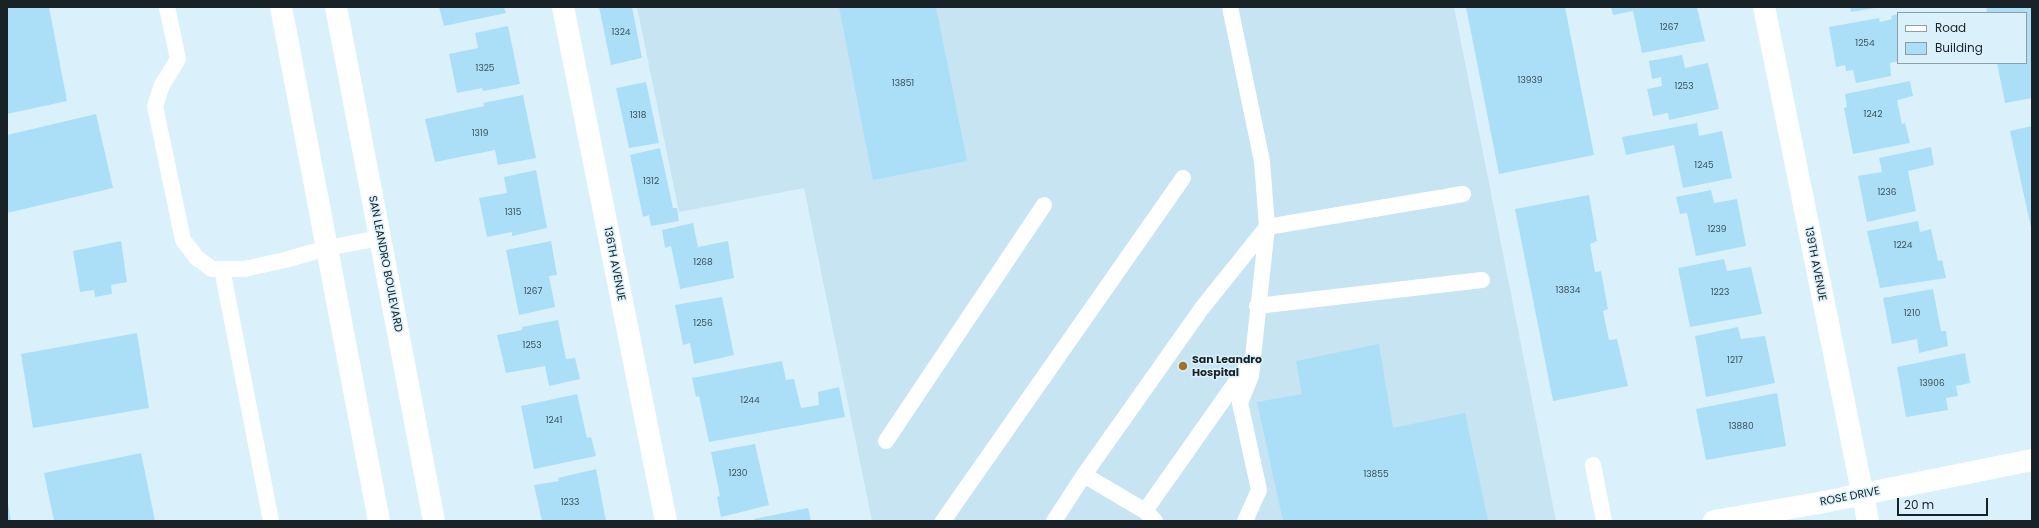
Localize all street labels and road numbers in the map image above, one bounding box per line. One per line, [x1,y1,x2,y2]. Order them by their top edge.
street label: SAN LEANDRO BOULEVARD [365,195,405,333]
street label: 136TH AVENUE [600,226,628,302]
street label: 139TH AVENUE [1801,226,1829,302]
street label: ROSE DRIVE [1819,485,1881,509]

